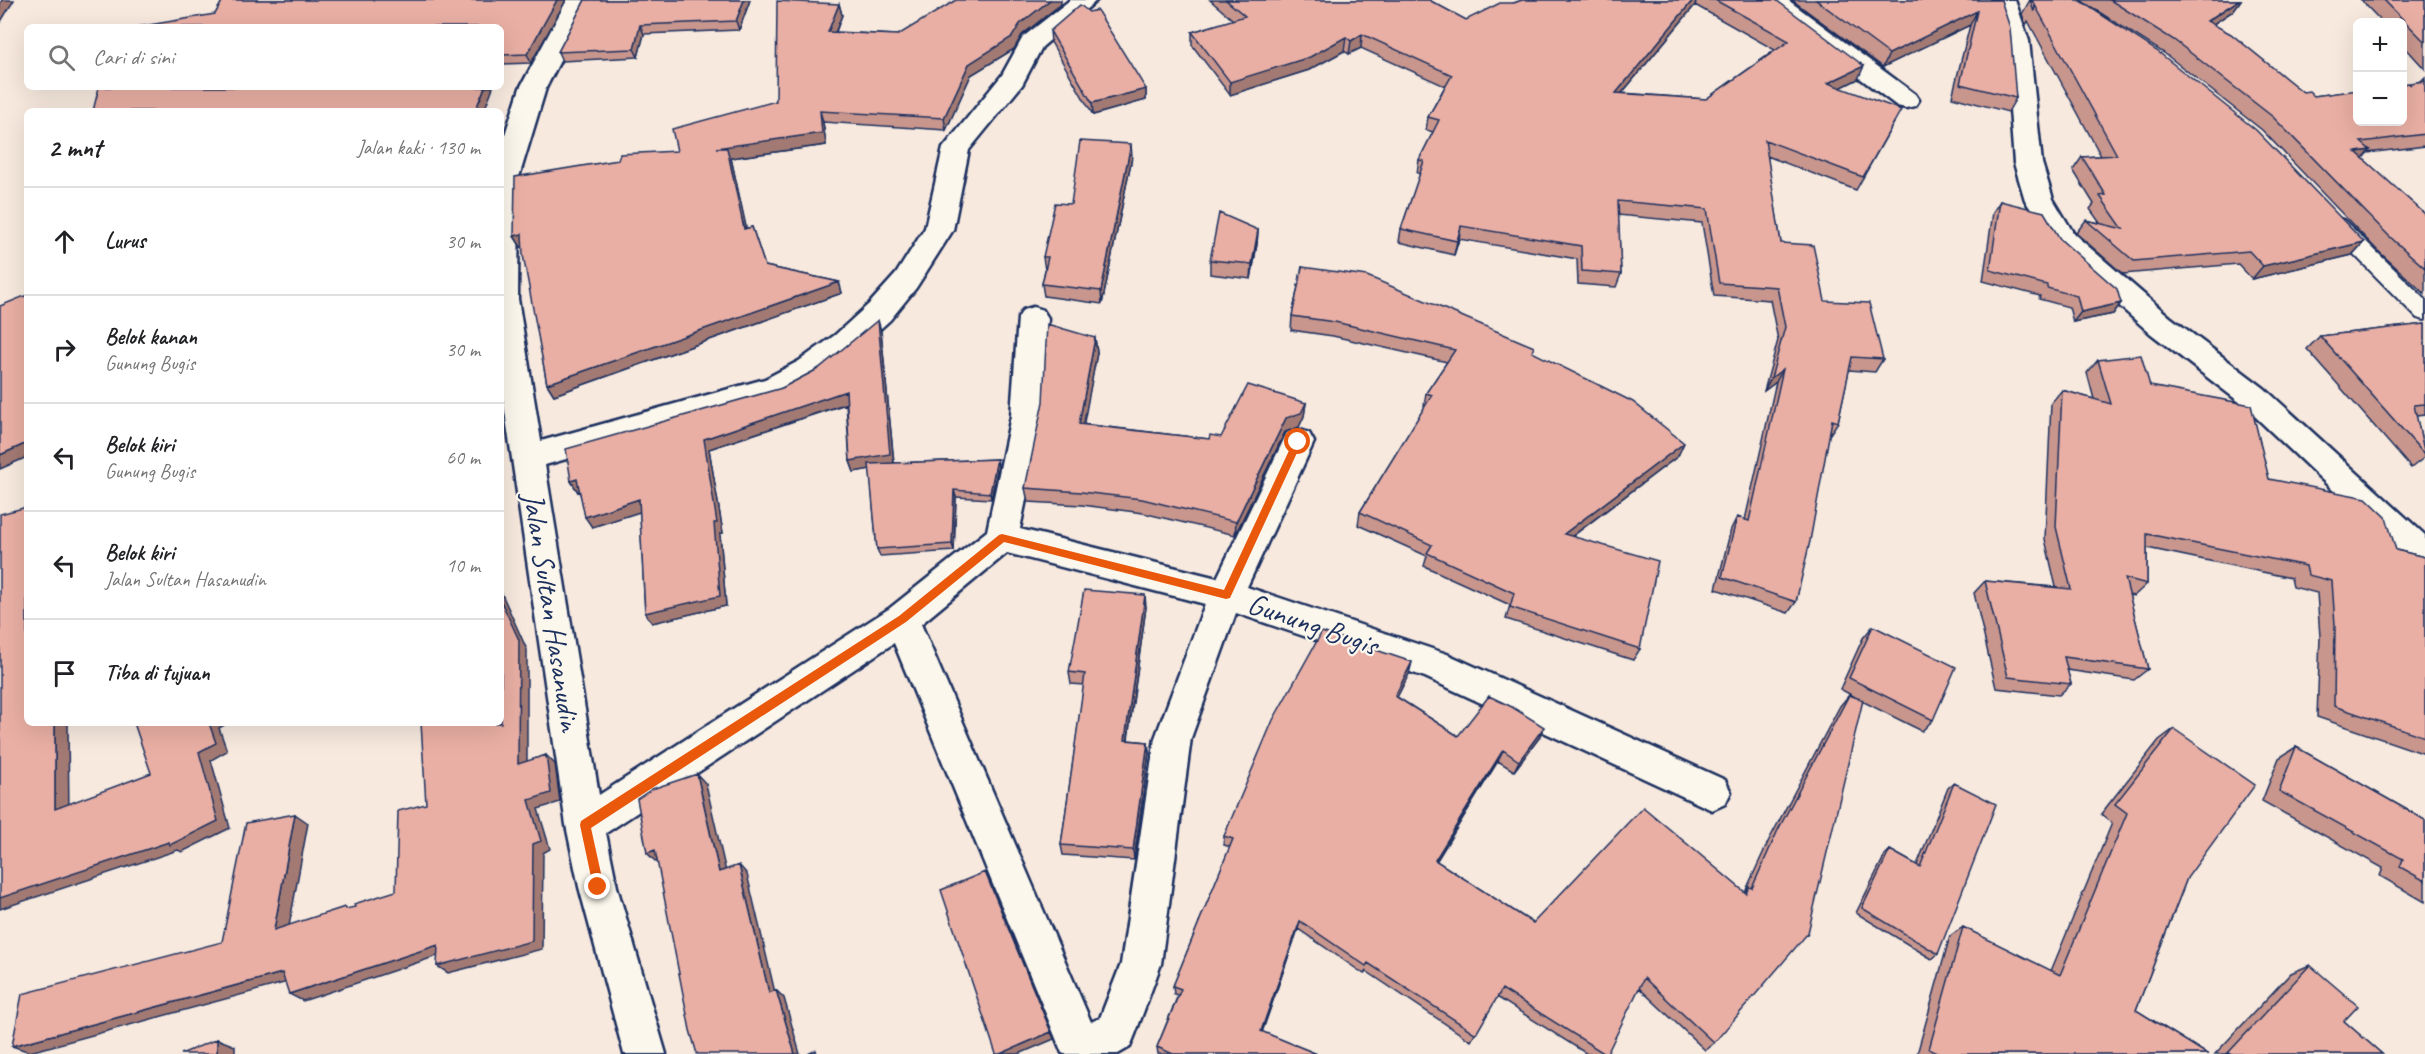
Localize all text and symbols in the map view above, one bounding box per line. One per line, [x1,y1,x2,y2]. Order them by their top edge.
map controls [2353,18,2407,126]
button: + [2353,18,2407,72]
search box [24,24,504,90]
icon: search [45,41,78,74]
text: Cari di sini [93,43,174,71]
button: − [2353,72,2407,126]
text: 2 mnt [48,131,101,164]
text: Jalan kaki · 130 m [357,135,480,160]
icon: ahead [48,225,81,258]
text: Lurus [105,227,145,255]
text: 30 m [446,229,480,254]
text: Belok kanan [105,323,197,351]
icon: right [48,333,81,366]
text: 30 m [446,337,480,362]
text: Gunung Bugis [105,351,195,376]
route start [1284,428,1310,454]
text: Belok kiri [105,431,174,459]
icon: left [48,441,81,474]
text: 60 m [446,445,480,470]
text: Gunung Bugis [105,459,195,484]
street label: Jalan Sultan Hasanudin [514,488,590,735]
text: Belok kiri [105,539,174,567]
icon: left [48,549,81,582]
text: 10 m [446,553,480,578]
text: Jalan Sultan Hasanudin [105,567,266,592]
street label: Gunung Bugis [1243,584,1386,665]
icon: arrive [48,657,81,690]
text: Tiba di tujuan [105,659,210,687]
route end [584,873,610,899]

